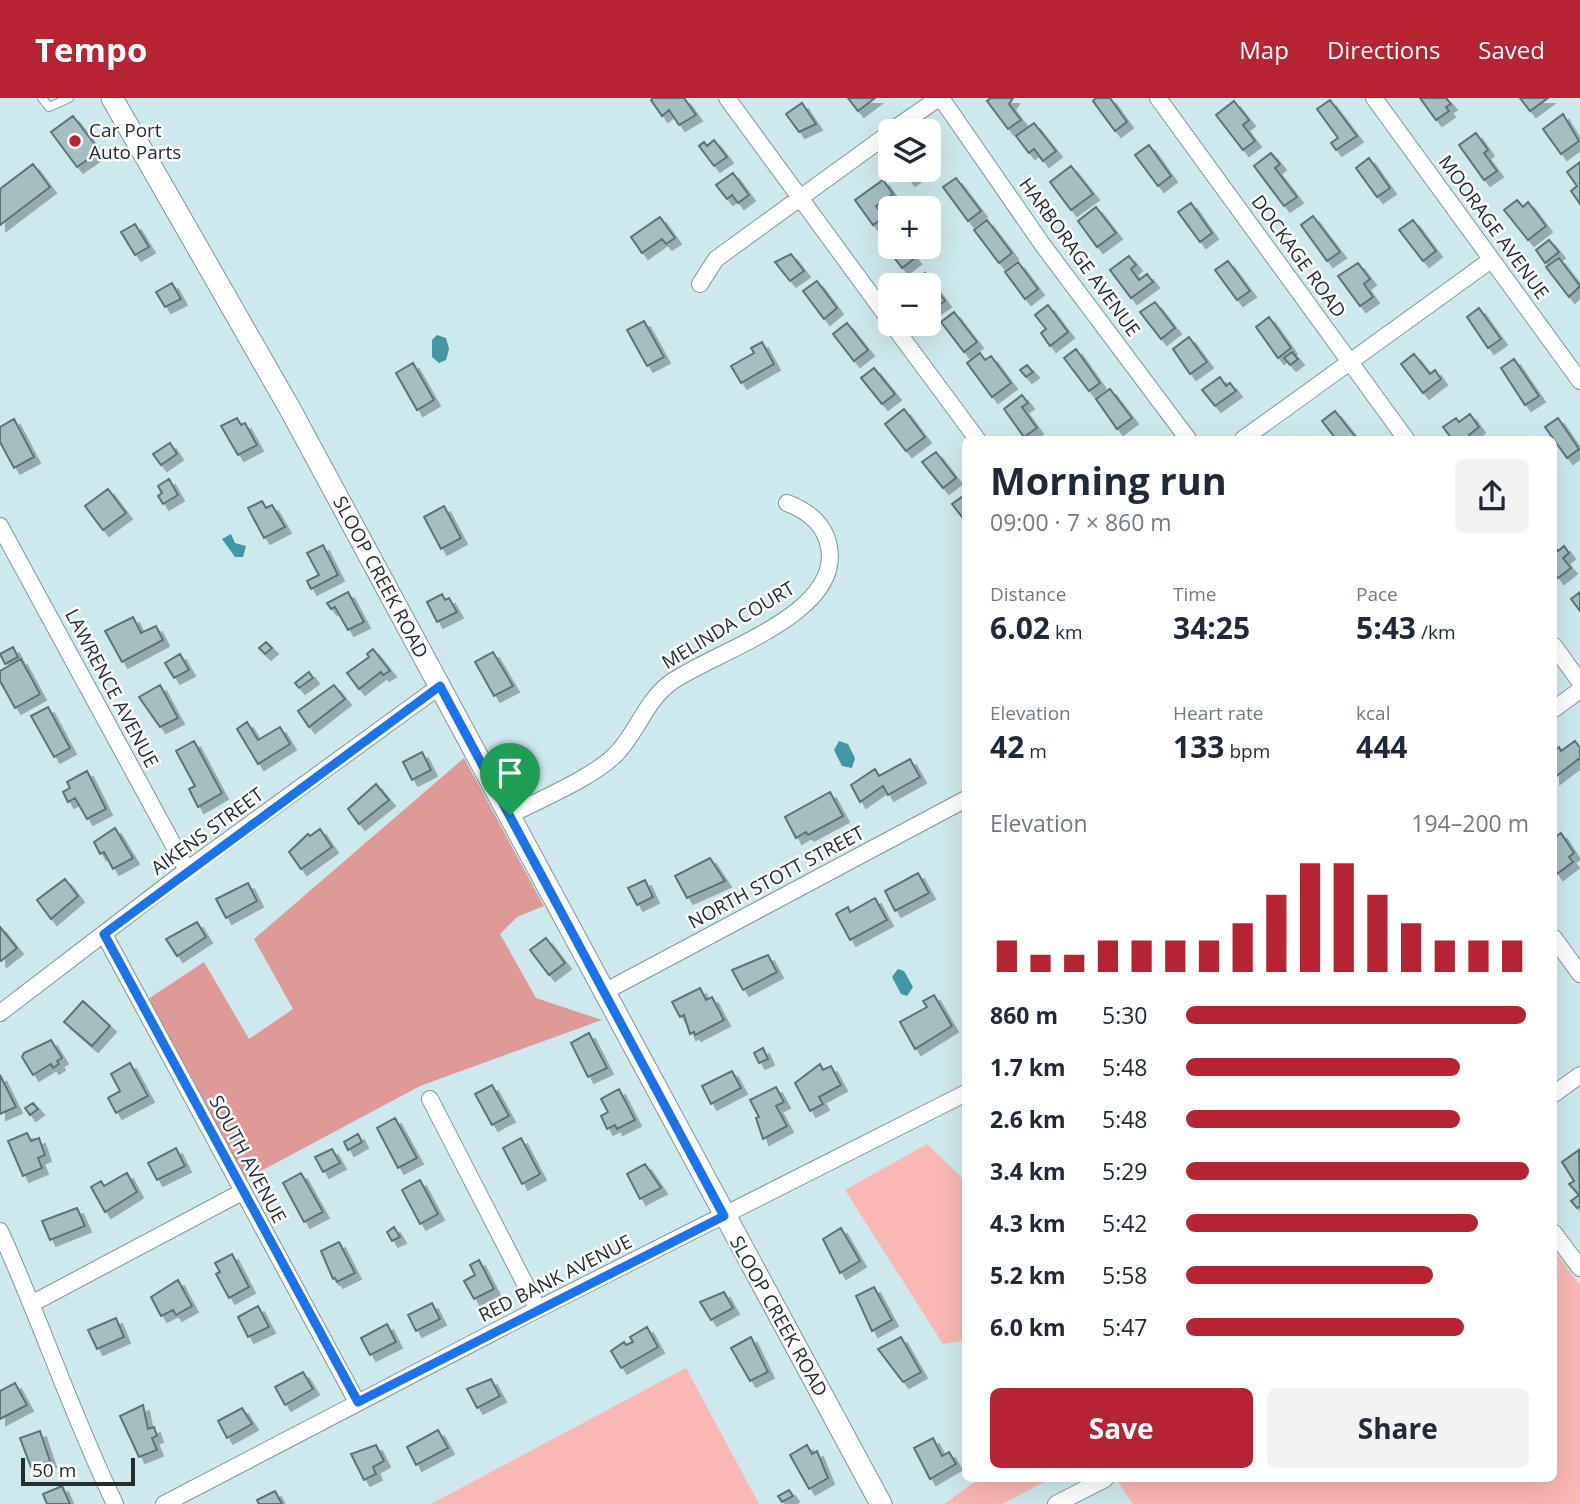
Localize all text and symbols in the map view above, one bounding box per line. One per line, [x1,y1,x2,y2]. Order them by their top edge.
text: Tempo [35,27,147,72]
text: Map [1239,33,1289,66]
text: Directions [1327,33,1440,66]
text: Saved [1478,33,1545,66]
place label: Car Port Auto Parts [89,117,181,165]
map controls [878,119,941,336]
button: layers [878,119,941,182]
marker: Car Port Auto Parts [67,133,83,149]
street label: MOORAGE AVENUE [1433,150,1555,304]
street label: HARBORAGE AVENUE [1014,172,1146,342]
street label: DOCKAGE ROAD [1246,189,1352,323]
button: + [878,196,941,259]
button: − [878,273,941,336]
text: Morning run [990,454,1227,506]
button: share [1455,459,1529,533]
street label: SLOOP CREEK ROAD [327,491,435,663]
text: 09:00 · 7 × 860 m [990,506,1172,538]
street label: MELINDA COURT [657,575,800,675]
text: Distance [990,581,1066,607]
text: Time [1173,581,1217,607]
text: Pace [1356,581,1398,607]
street label: LAWRENCE AVENUE [59,604,165,772]
text: 6.02 [990,607,1050,648]
text: 34:25 [1173,607,1250,648]
text: 5:43 [1356,607,1416,648]
text: km [1050,619,1083,645]
text: /km [1416,619,1456,645]
text: Elevation [990,700,1071,726]
text: Heart rate [1173,700,1263,726]
text: kcal [1356,700,1390,726]
text: 42 [990,726,1024,767]
text: 133 [1173,726,1224,767]
text: 444 [1356,726,1407,767]
text: m [1024,738,1047,764]
text: bpm [1224,738,1270,764]
pin [480,743,540,815]
icon: arrive [491,754,529,792]
street label: AIKENS STREET [145,781,269,881]
text: Elevation [990,807,1088,839]
text: 194–200 m [1411,807,1529,839]
street label: NORTH STOTT STREET [683,819,869,934]
text: 860 m [990,999,1058,1031]
text: 5:30 [1102,999,1148,1031]
text: 1.7 km [990,1051,1066,1083]
text: 5:48 [1102,1051,1148,1083]
street label: SOUTH AVENUE [203,1091,293,1227]
text: 2.6 km [990,1103,1066,1135]
text: 5:48 [1102,1103,1148,1135]
text: 3.4 km [990,1155,1066,1187]
text: 5:29 [1102,1155,1148,1187]
text: 4.3 km [990,1207,1066,1239]
text: 5:42 [1102,1207,1148,1239]
street label: RED BANK AVENUE [474,1228,636,1328]
street label: SLOOP CREEK ROAD [724,1231,834,1401]
text: 5.2 km [990,1259,1066,1291]
text: 5:58 [1102,1259,1148,1291]
text: 6.0 km [990,1311,1066,1343]
text: 5:47 [1102,1311,1148,1343]
button: Save [990,1388,1253,1468]
button: Share [1267,1388,1529,1468]
scale bar [21,1455,135,1487]
text: 50 m [32,1457,76,1483]

